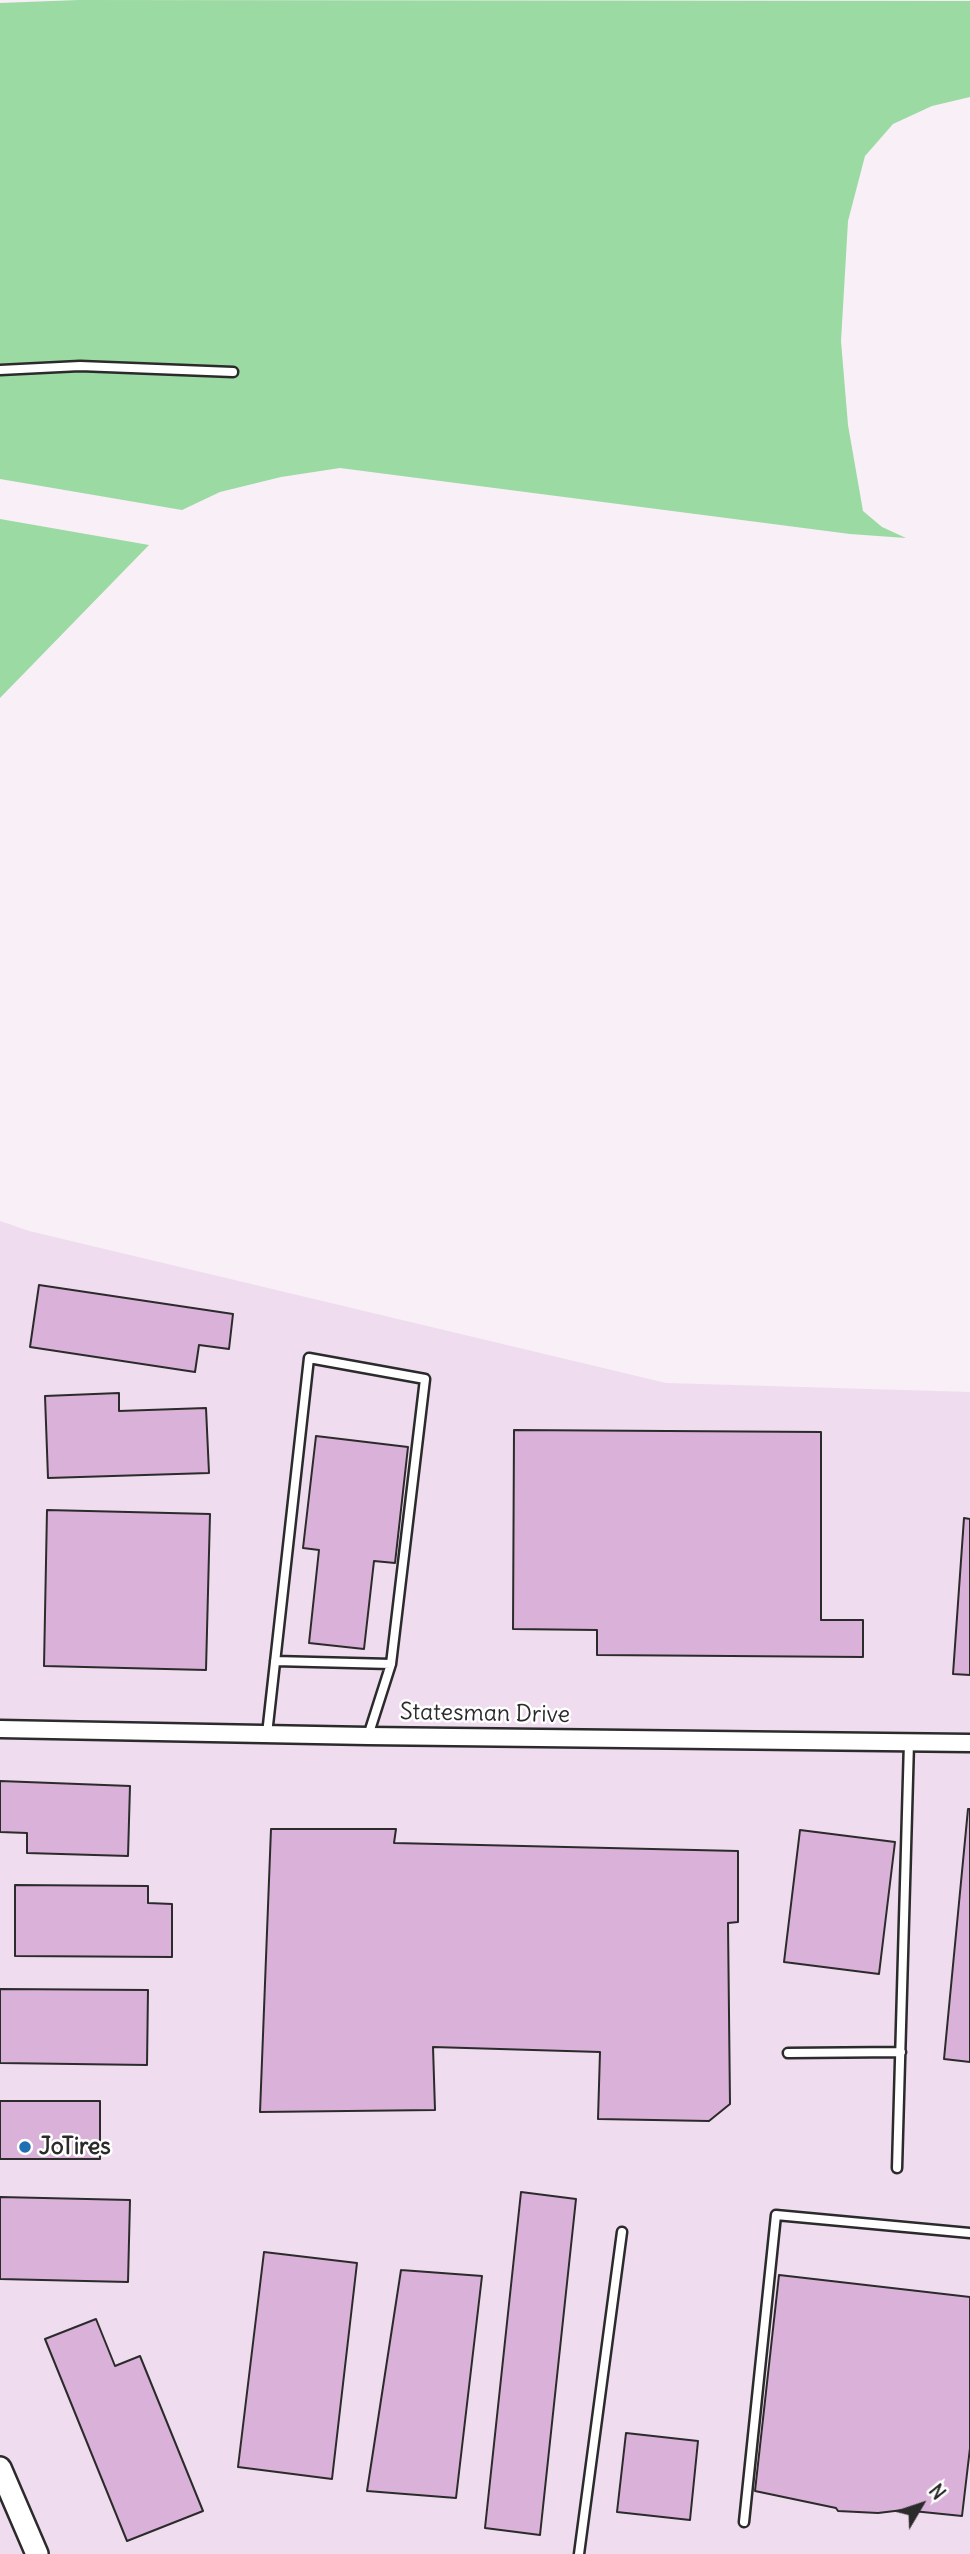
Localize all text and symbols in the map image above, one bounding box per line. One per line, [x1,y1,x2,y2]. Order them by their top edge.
street label: Statesman Drive [400,1699,570,1729]
place label: JoTires [39,2133,111,2161]
marker: JoTires [17,2139,33,2155]
north arrow [886,2470,956,2540]
text: N [924,2479,951,2504]

